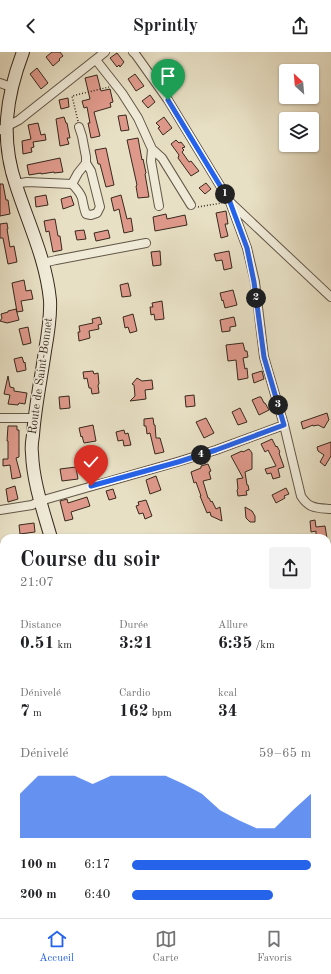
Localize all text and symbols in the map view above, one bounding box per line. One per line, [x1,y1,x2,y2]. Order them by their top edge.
icon: back [20,15,42,37]
icon: share [289,15,311,37]
text: Sprintly [133,17,198,35]
pin [151,59,185,100]
north arrow [279,64,319,104]
map controls [279,64,319,152]
icon: arrive [157,65,179,87]
button: layers [279,112,319,152]
pin: 1 [215,184,235,204]
text: 1 [222,188,228,199]
pin: 2 [246,288,266,308]
text: 2 [253,292,259,303]
street label: Route de Saint-Bonnet [27,317,55,435]
pin: 3 [268,395,288,415]
text: 3 [275,399,281,410]
pin [74,445,108,486]
pin: 4 [191,445,211,465]
text: 4 [198,449,204,460]
icon: check [80,451,102,473]
button: share [269,547,311,589]
text: Course du soir [20,549,160,571]
text: 21:07 [20,576,54,589]
text: Distance [20,620,61,631]
text: Durée [119,620,148,631]
text: Allure [218,620,248,631]
text: 0.51 [20,635,54,652]
text: 3:21 [119,635,153,652]
text: 6:35 [218,635,252,652]
text: km [54,640,72,651]
text: /km [252,640,275,651]
text: Dénivelé [20,688,61,699]
text: Cardio [119,688,150,699]
text: kcal [218,688,237,699]
text: 7 [20,703,30,720]
text: 162 [119,703,149,720]
text: 34 [218,703,238,720]
text: m [30,708,42,719]
text: bpm [149,708,172,719]
text: Dénivelé [20,747,68,760]
text: 59–65 m [259,747,311,760]
text: 100 m [20,858,57,871]
text: 6:17 [84,858,110,871]
text: 200 m [20,888,57,901]
text: 6:40 [84,888,110,901]
tab: Accueil [39,928,74,966]
tab: Carte [152,928,179,966]
tab: Favoris [257,928,292,966]

